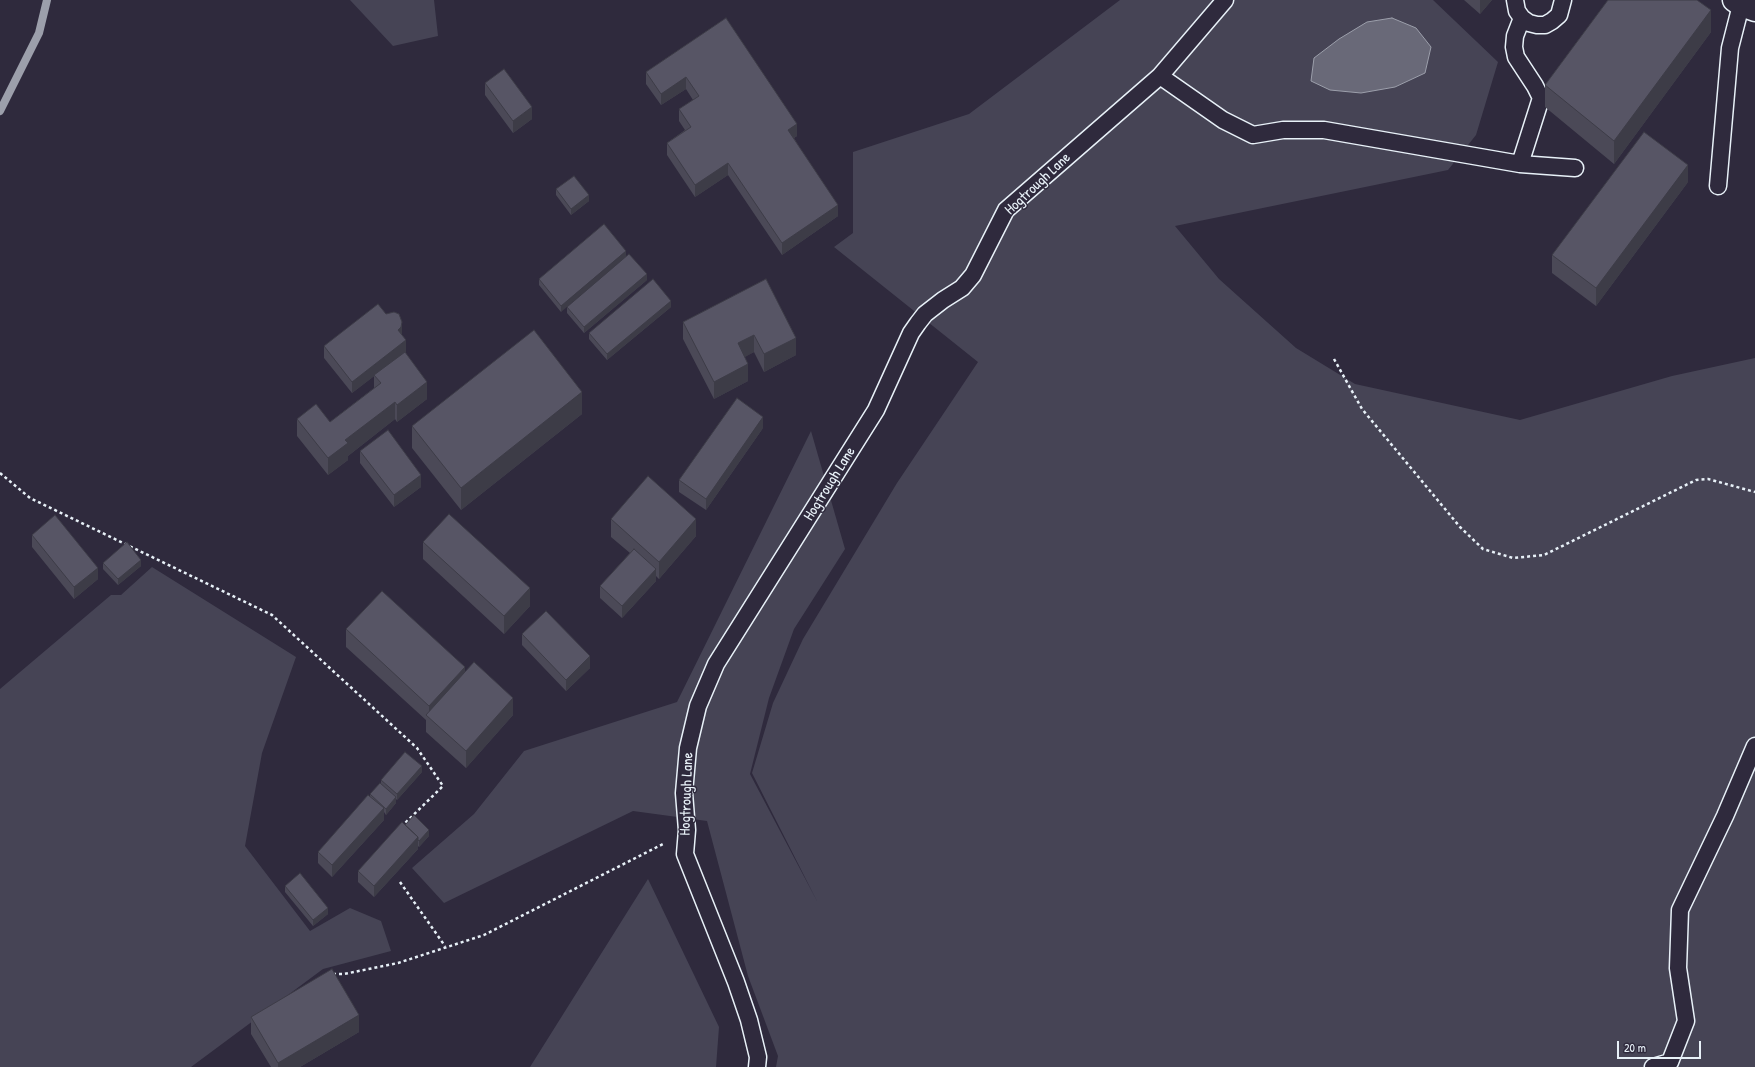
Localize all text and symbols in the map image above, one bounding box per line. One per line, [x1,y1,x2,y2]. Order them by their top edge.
street label: Hogtrough Lane [1001,149,1075,219]
street label: Hogtrough Lane [800,444,860,524]
street label: Hogtrough Lane [677,752,697,836]
scale bar [1619,1033,1703,1059]
text: 20 m [1624,1039,1646,1056]

